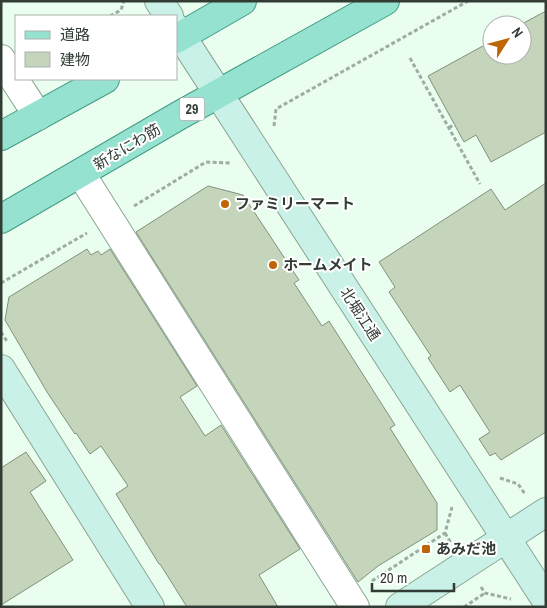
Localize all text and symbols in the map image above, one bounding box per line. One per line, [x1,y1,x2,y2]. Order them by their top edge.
legend [15,15,178,80]
north arrow [482,15,532,65]
text: 道路 [60,24,90,45]
text: N [508,24,527,41]
text: 建物 [60,49,90,70]
road number: 29 [180,98,204,120]
street label: 新なにわ筋 [89,118,164,175]
place label: ファミリーマート [235,193,355,214]
marker: ファミリーマート [219,198,231,210]
place label: ホームメイト [283,254,373,275]
marker: ホームメイト [267,259,279,271]
street label: 北堀江通 [335,283,386,345]
place label: あみだ池 [436,538,496,559]
marker: あみだ池 [420,543,432,555]
scale bar [372,560,454,592]
text: 20 m [380,567,407,588]

